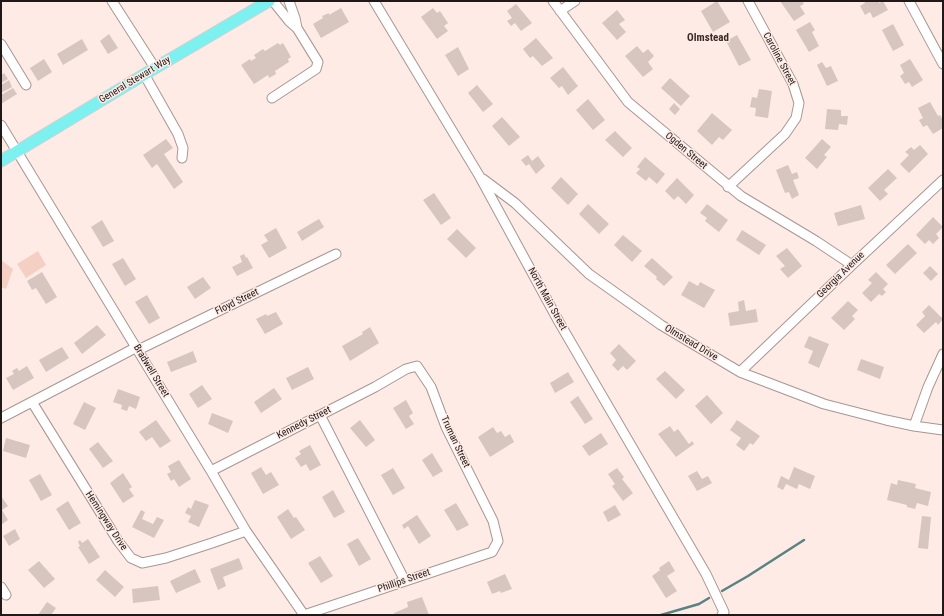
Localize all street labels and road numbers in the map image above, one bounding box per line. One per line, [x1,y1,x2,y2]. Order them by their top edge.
street label: Caroline Street [760,30,798,88]
street label: General Stewart Way [97,54,173,106]
street label: Ogden Street [663,130,709,172]
street label: Georgia Avenue [815,249,867,301]
street label: North Main Street [525,266,569,332]
street label: Floyd Street [213,286,261,318]
street label: Olmstead Drive [662,322,720,364]
street label: Bradwell Street [131,342,171,400]
street label: Kennedy Street [275,404,333,442]
street label: Truman Street [438,414,472,470]
street label: Hemingway Drive [82,489,130,553]
street label: Phillips Street [376,566,432,596]

